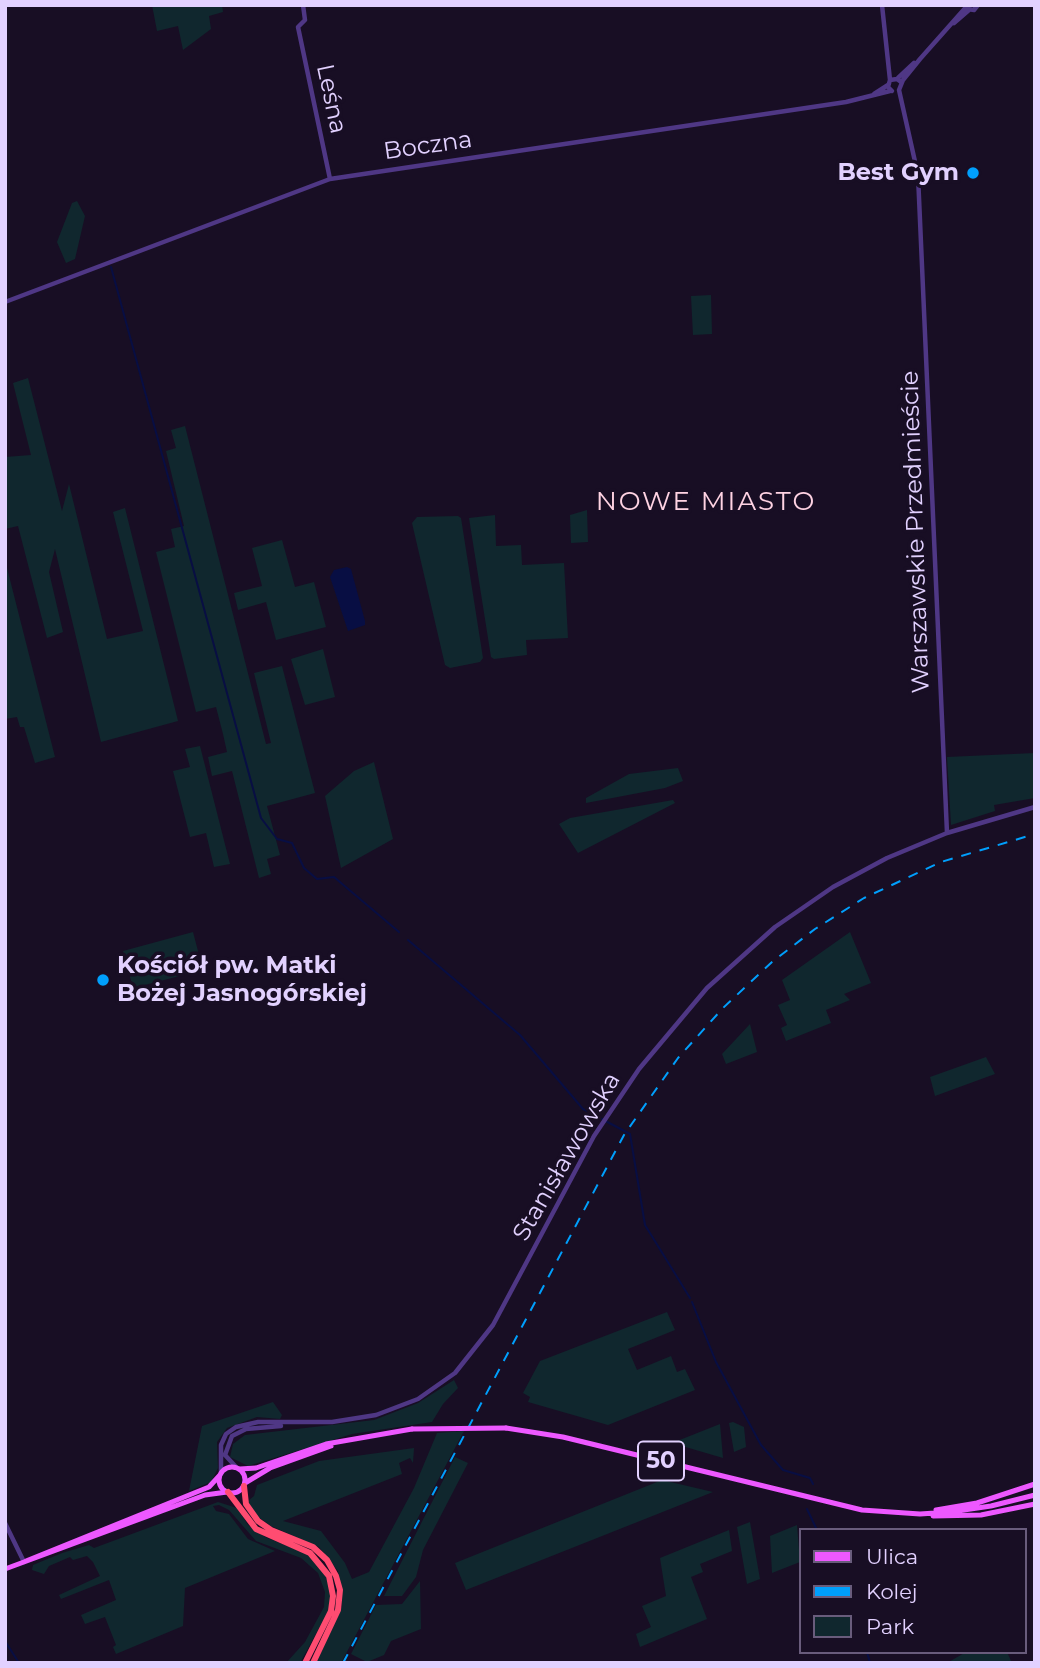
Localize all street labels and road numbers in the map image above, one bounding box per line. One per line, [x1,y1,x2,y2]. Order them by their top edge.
street label: Leśna [310,62,352,136]
street label: Boczna [382,126,474,166]
street label: Warszawskie Przedmieście [896,370,936,694]
street label: Stanisławowska [507,1068,627,1246]
road number: 50 [638,1442,684,1480]

